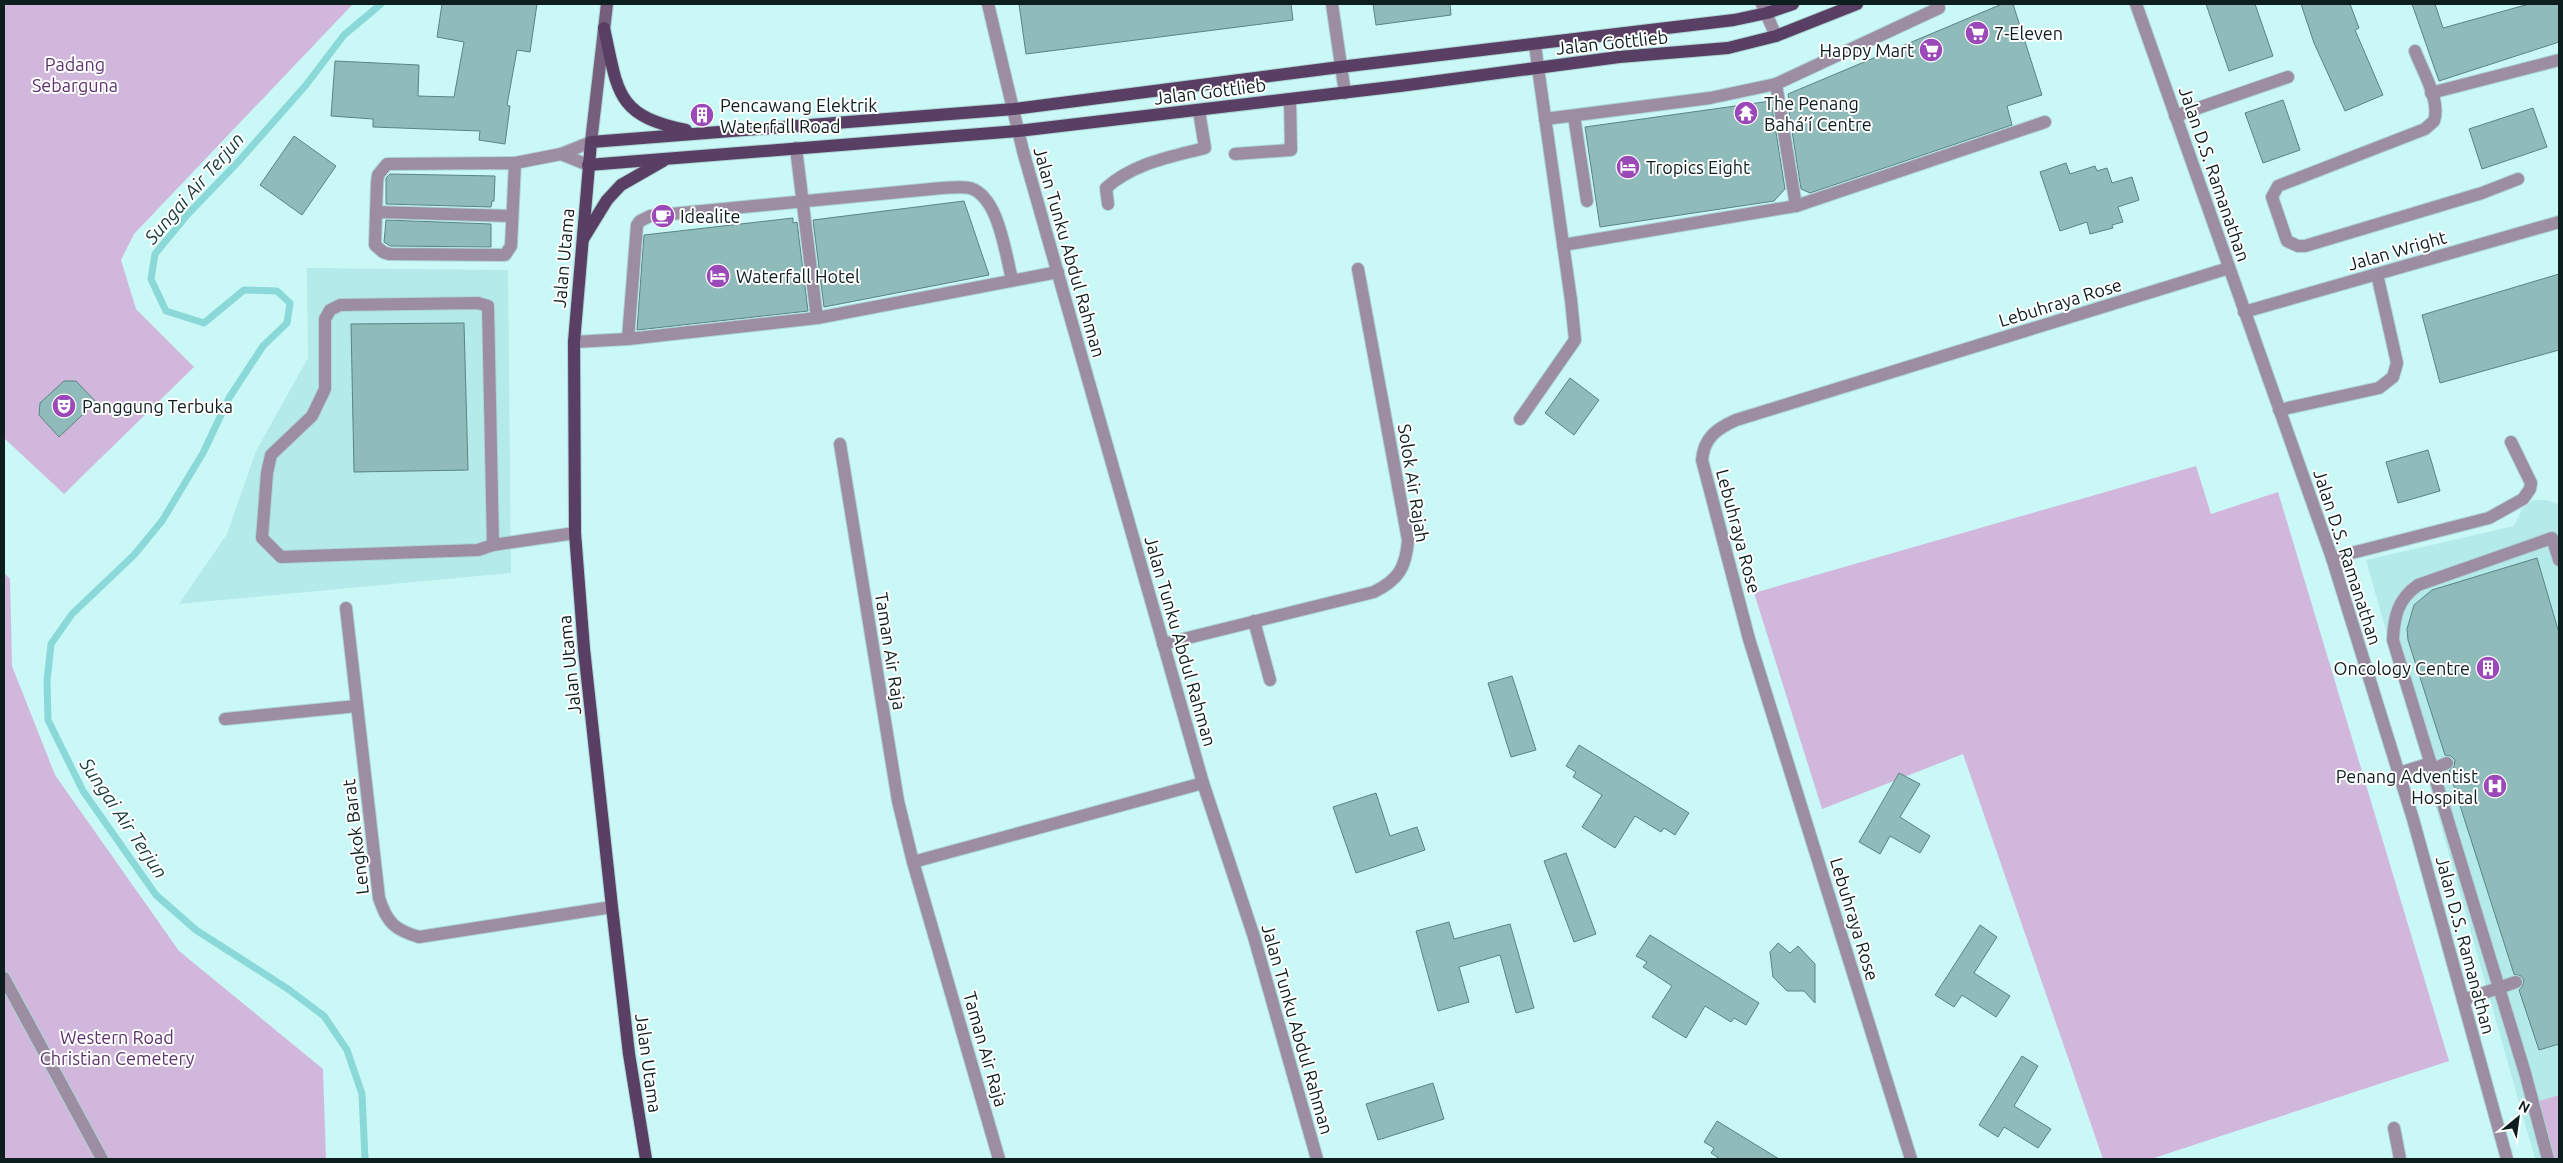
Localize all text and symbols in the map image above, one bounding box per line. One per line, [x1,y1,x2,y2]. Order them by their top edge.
supermarket icon: 7-Eleven [1964,20,1990,46]
place label: 7-Eleven [1994,23,2063,43]
street label: Jalan Gottlieb [1555,26,1669,58]
supermarket icon: Happy Mart [1918,37,1944,63]
place label: Happy Mart [1820,40,1914,60]
park label: Padang Sebarguna [32,54,118,95]
street label: Jalan Gottlieb [1153,74,1267,108]
street label: Jalan D.S. Ramanathan [2176,84,2254,264]
place label: The Penang Bahá’í Centre [1764,93,1872,134]
place label: Pencawang Elektrik Waterfall Road [720,95,877,136]
temple icon: The Penang Bahá’í Centre [1733,100,1759,126]
building icon: Pencawang Elektrik Waterfall Road [689,102,715,128]
water label: Sungai Air Terjun [139,128,248,249]
street label: Jalan Tunku Abdul Rahman [1030,145,1110,359]
hotel icon: Tropics Eight [1615,154,1641,180]
place label: Tropics Eight [1646,157,1750,177]
cafe icon: Idealite [650,203,676,229]
place label: Idealite [680,206,740,226]
street label: Jalan Utama [549,207,577,309]
street label: Jalan Wright [2345,226,2449,274]
hotel icon: Waterfall Hotel [705,263,731,289]
place label: Waterfall Hotel [736,266,860,286]
street label: Lebuhraya Rose [1996,274,2124,330]
theatre icon: Panggung Terbuka [51,393,77,419]
place label: Panggung Terbuka [82,396,233,416]
street label: Solok Air Rajah [1395,422,1433,544]
street label: Lebuhraya Rose [1713,467,1765,595]
street label: Jalan D.S. Ramanathan [2310,467,2386,647]
street label: Jalan Tunku Abdul Rahman [1141,534,1221,748]
street label: Taman Air Raja [872,591,910,711]
street label: Jalan Utama [554,614,584,716]
building icon: Oncology Centre [2475,655,2501,681]
place label: Oncology Centre [2334,658,2470,678]
water label: Sungai Air Terjun [75,753,172,882]
place label: Penang Adventist Hospital [2336,766,2478,807]
hospital icon: Penang Adventist Hospital [2482,773,2508,799]
street label: Lengkok Barat [338,778,372,896]
street label: Jalan D.S. Ramanathan [2433,854,2499,1036]
street label: Lebuhraya Rose [1827,855,1883,983]
street label: Jalan Tunku Abdul Rahman [1258,922,1338,1136]
street label: Taman Air Raja [960,989,1012,1109]
street label: Jalan Utama [632,1012,666,1114]
park label: Western Road Christian Cemetery [40,1027,195,1068]
north arrow [2493,1093,2543,1143]
text: N [2516,1097,2533,1116]

